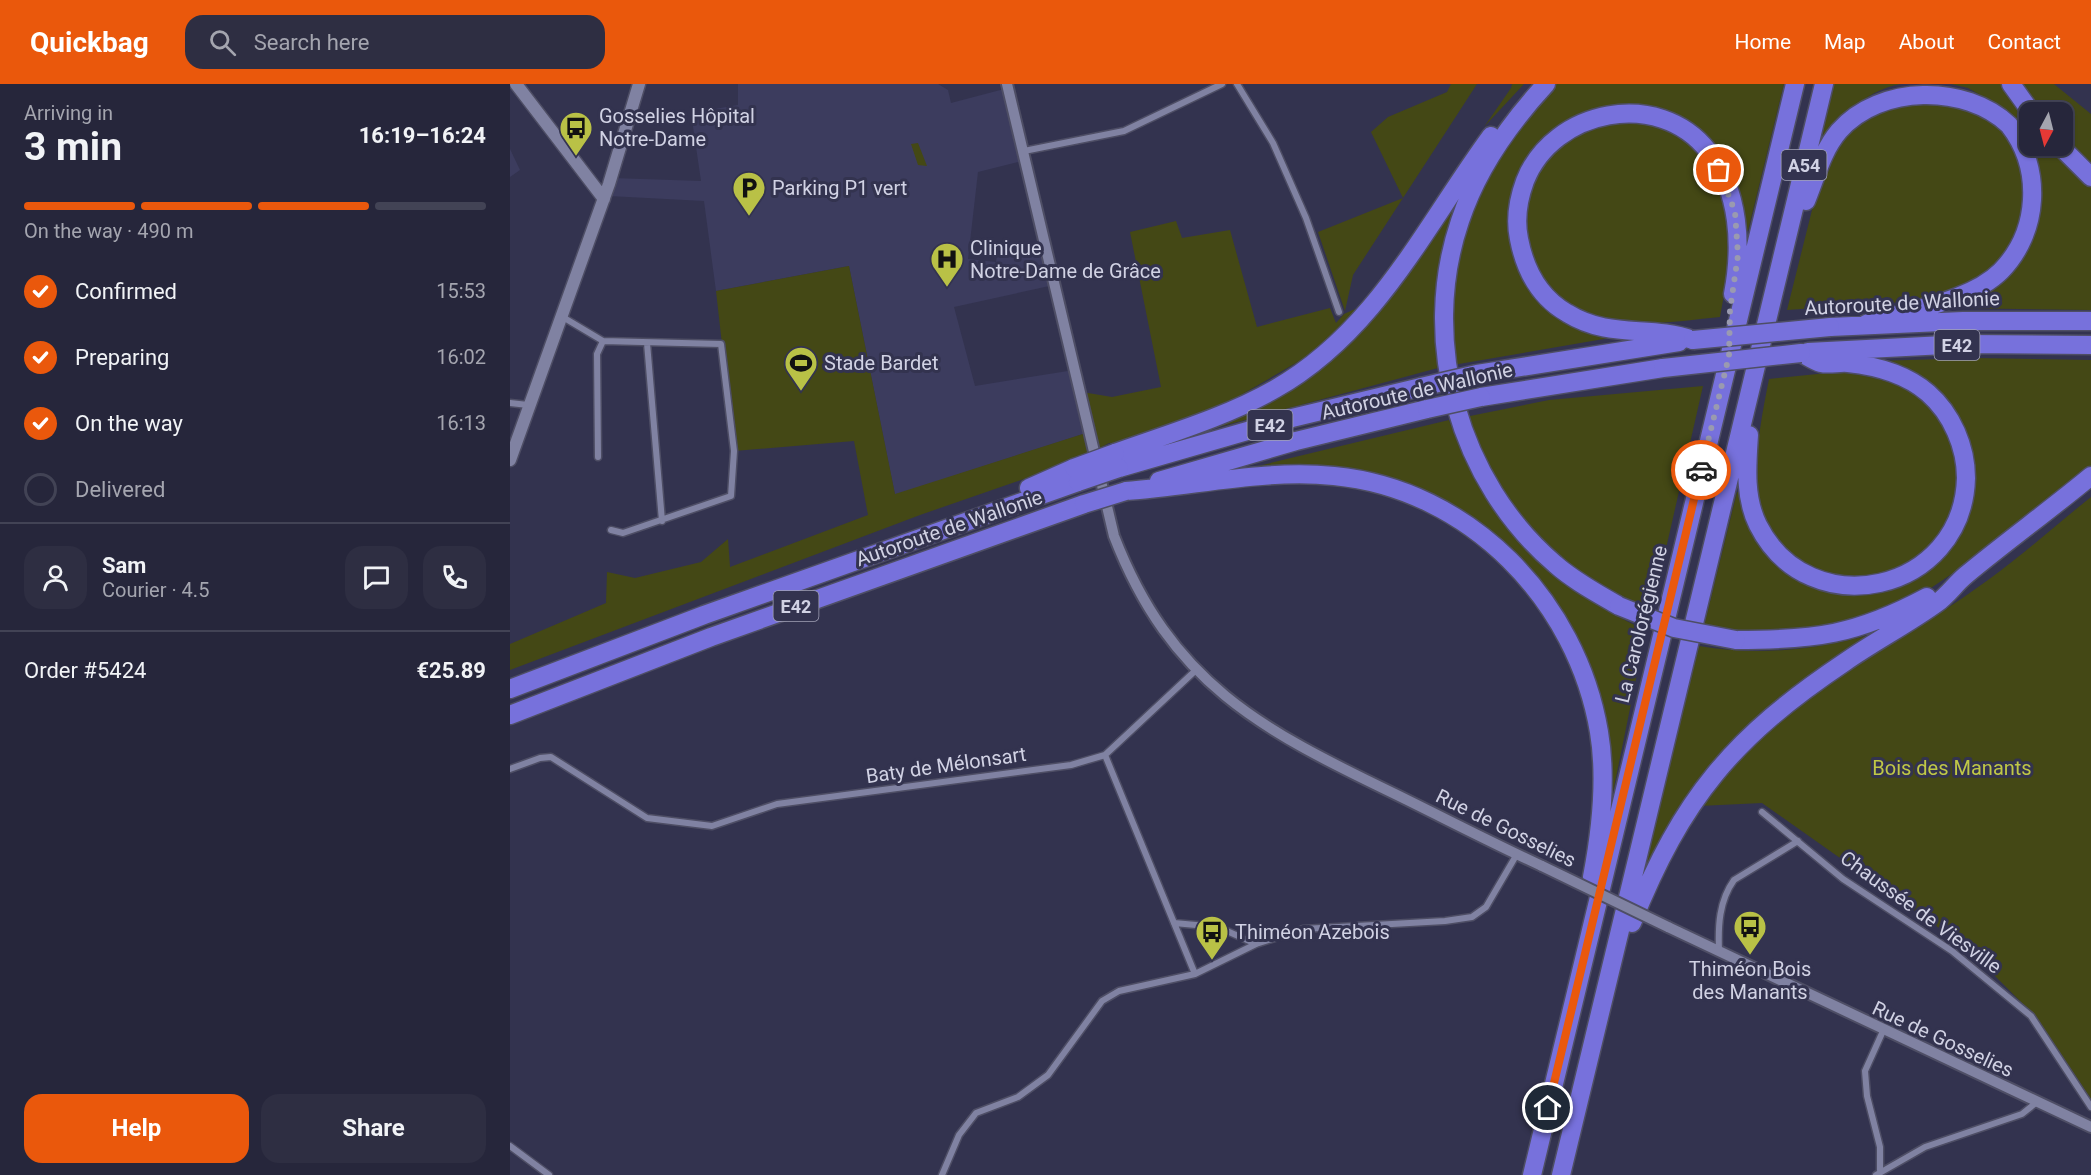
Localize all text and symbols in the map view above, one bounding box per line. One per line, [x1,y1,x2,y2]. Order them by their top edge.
search box [185,15,605,69]
text: Quickbag [30,26,149,59]
icon: search [206,26,239,59]
text: Search here [254,30,369,55]
text: Home [1735,30,1791,54]
text: Map [1824,30,1866,54]
text: About [1899,30,1955,54]
text: Contact [1988,30,2061,54]
text: Arriving in [24,101,113,125]
north arrow [2019,102,2073,156]
map controls [2019,102,2073,156]
place label: Gosselies Hôpital Notre-Dame [599,104,755,151]
bus stop icon: Gosselies Hôpital Notre-Dame [558,110,594,157]
text: 16:19–16:24 [359,123,486,148]
text: 3 min [24,124,122,170]
pin [1693,144,1744,195]
road number: A54 [1782,150,1826,180]
icon: bag [1702,153,1735,186]
parking icon: Parking P1 vert [731,170,767,217]
place label: Parking P1 vert [772,176,907,200]
text: On the way · 490 m [24,219,193,243]
place label: Clinique Notre-Dame de Grâce [970,236,1161,283]
hospital icon: Clinique Notre-Dame de Grâce [929,241,965,288]
icon: check [24,275,57,308]
text: Confirmed [75,279,177,304]
text: 15:53 [436,279,486,303]
street label: Autoroute de Wallonie [1804,286,2000,320]
road number: E42 [1934,330,1980,360]
icon: check [24,341,57,374]
text: Preparing [75,345,169,370]
text: 16:02 [436,345,486,369]
sports icon: Stade Bardet [783,345,819,392]
place label: Stade Bardet [824,351,939,375]
street label: Autoroute de Wallonie [1319,357,1515,425]
icon: check [24,407,57,440]
road number: E42 [1248,410,1293,440]
text: On the way [75,411,183,436]
text: 16:13 [436,411,486,435]
courier [1671,440,1731,500]
icon: car [1685,454,1718,487]
text: Delivered [75,477,165,502]
street label: Autoroute de Wallonie [853,485,1045,571]
street label: La Carolorégienne [1610,543,1672,705]
button: person [24,546,87,609]
button: chat [345,546,408,609]
button: phone [423,546,486,609]
text: Sam [102,553,146,578]
text: Courier · 4.5 [102,578,209,602]
road number: E42 [774,591,818,621]
text: Order #5424 [24,658,146,683]
text: €25.89 [417,658,486,683]
street label: Baty de Mélonsart [864,742,1028,788]
park label: Bois des Manants [1872,756,2032,780]
street label: Rue de Gosselies [1432,784,1580,872]
street label: Chaussée de Viesville [1836,846,2006,978]
bus stop icon: Thiméon Bois des Manants [1732,909,1768,956]
bus stop icon: Thiméon Azebois [1194,914,1230,961]
place label: Thiméon Azebois [1235,920,1390,944]
place label: Thiméon Bois des Manants [1689,957,1811,1004]
street label: Rue de Gosselies [1869,996,2017,1082]
pin [1522,1082,1573,1133]
icon: home [1531,1091,1564,1124]
button: Help [24,1094,249,1163]
button: Share [261,1094,486,1163]

